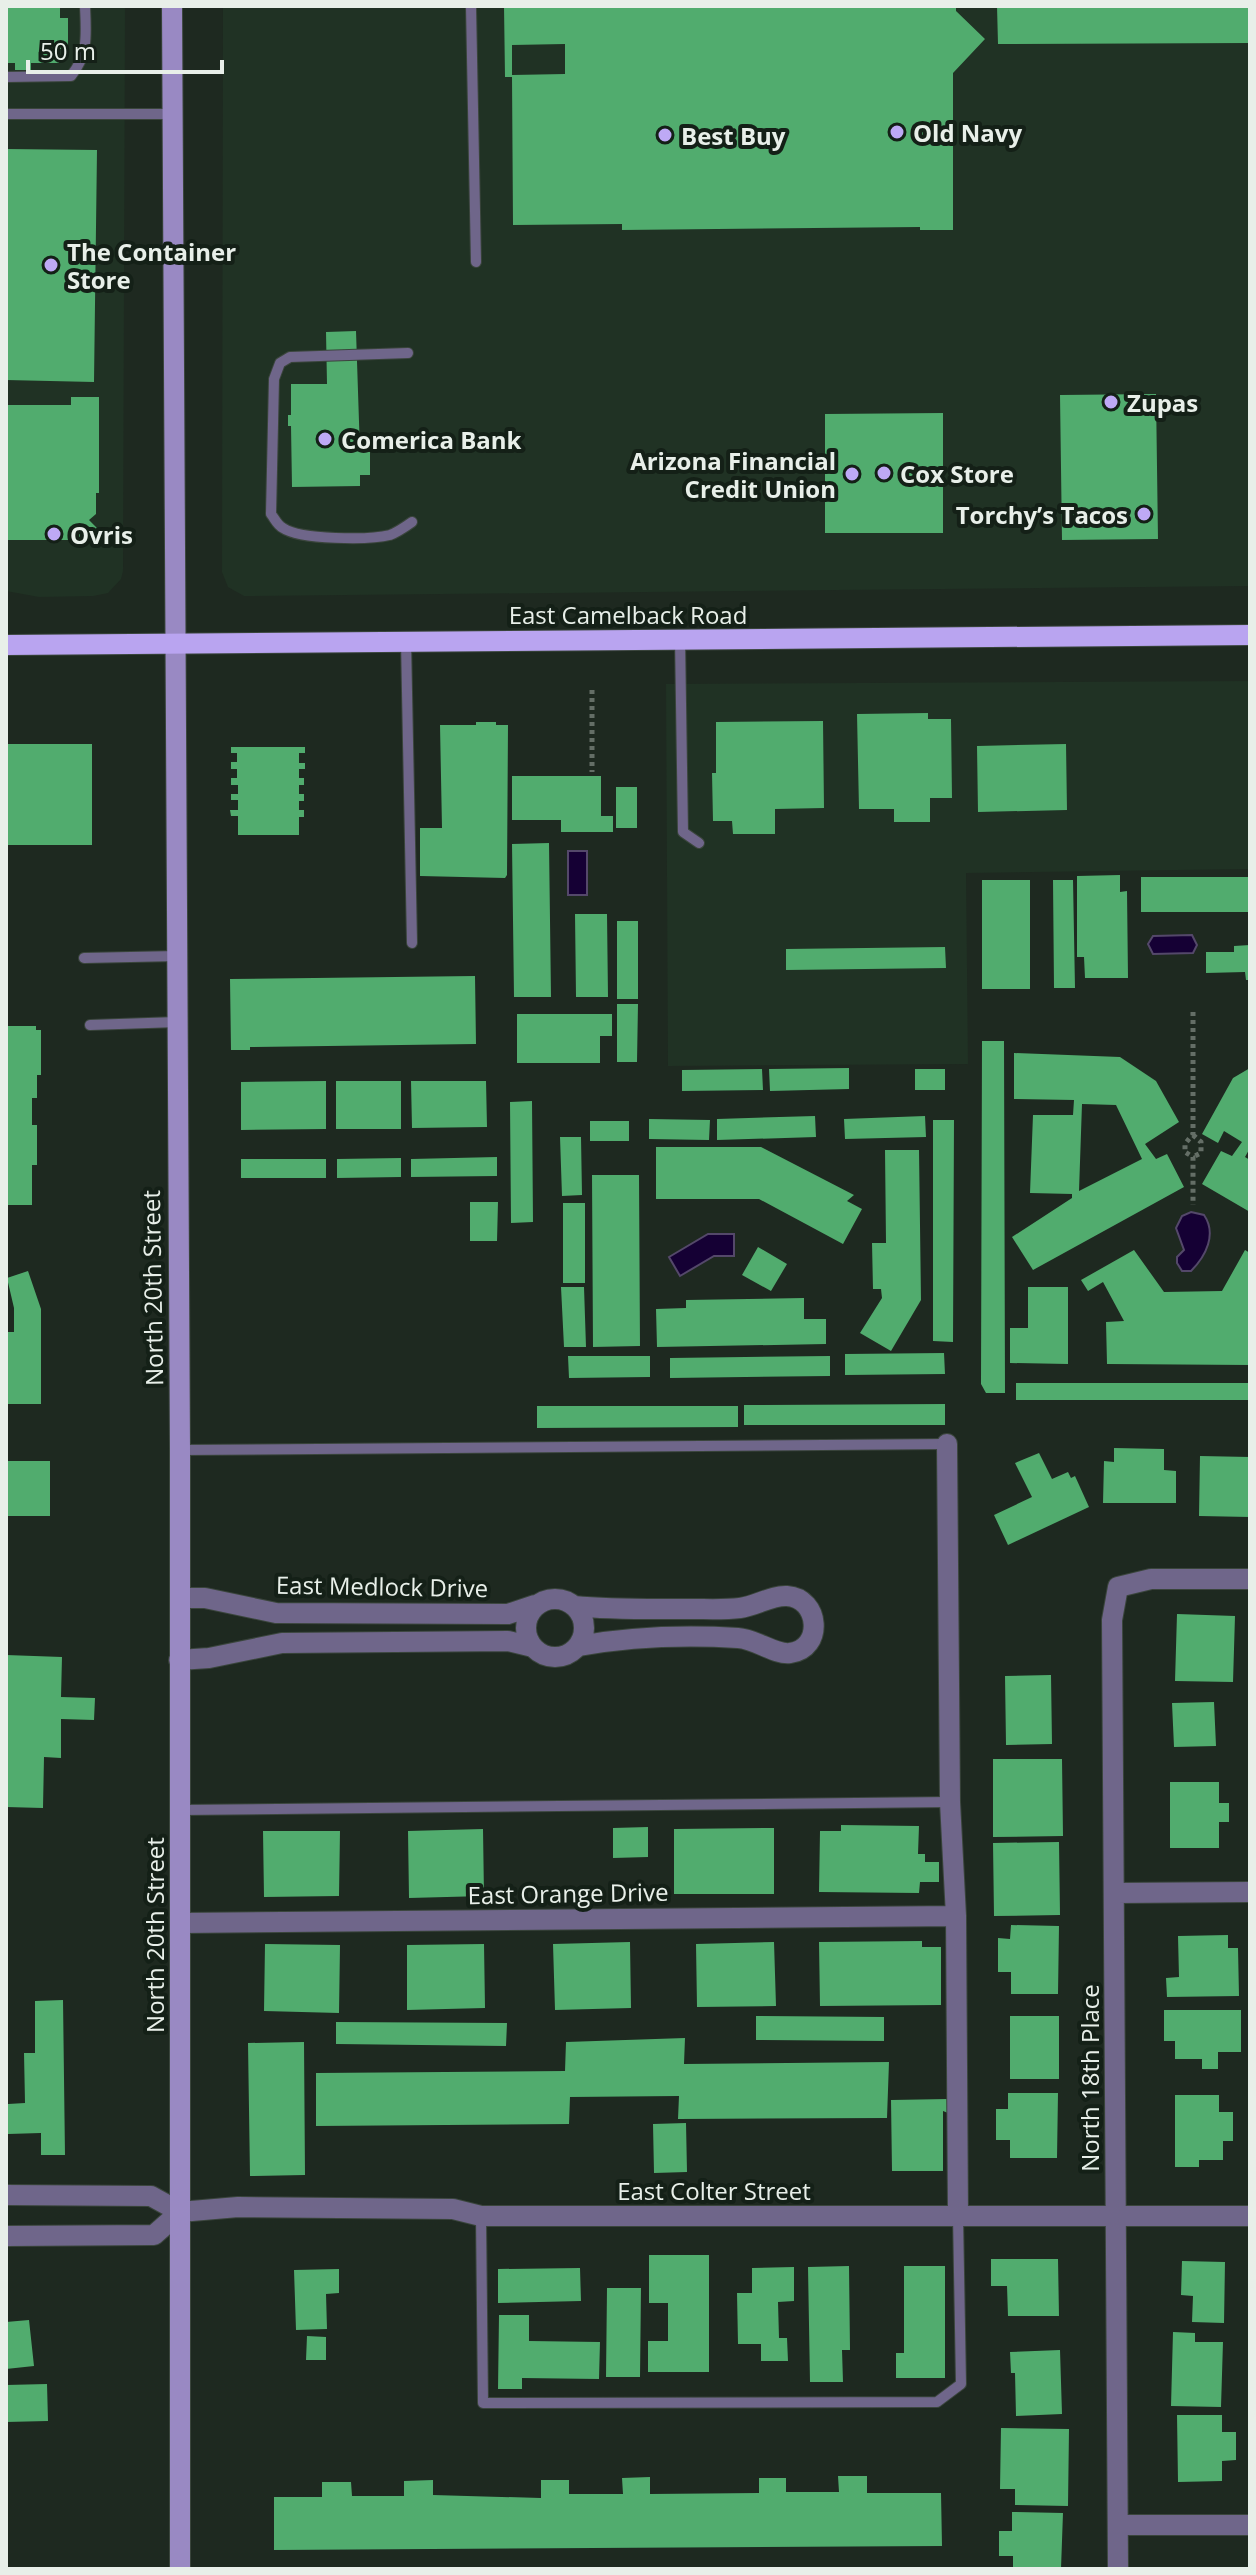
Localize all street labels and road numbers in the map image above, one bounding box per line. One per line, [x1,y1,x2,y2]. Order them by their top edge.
street label: East Camelback Road [509,598,747,631]
street label: North 20th Street [134,1190,170,1386]
street label: East Medlock Drive [276,1568,488,1604]
street label: North 20th Street [138,1837,171,2033]
street label: East Orange Drive [467,1875,669,1911]
street label: North 18th Place [1073,1984,1106,2172]
street label: East Colter Street [617,2174,811,2207]

